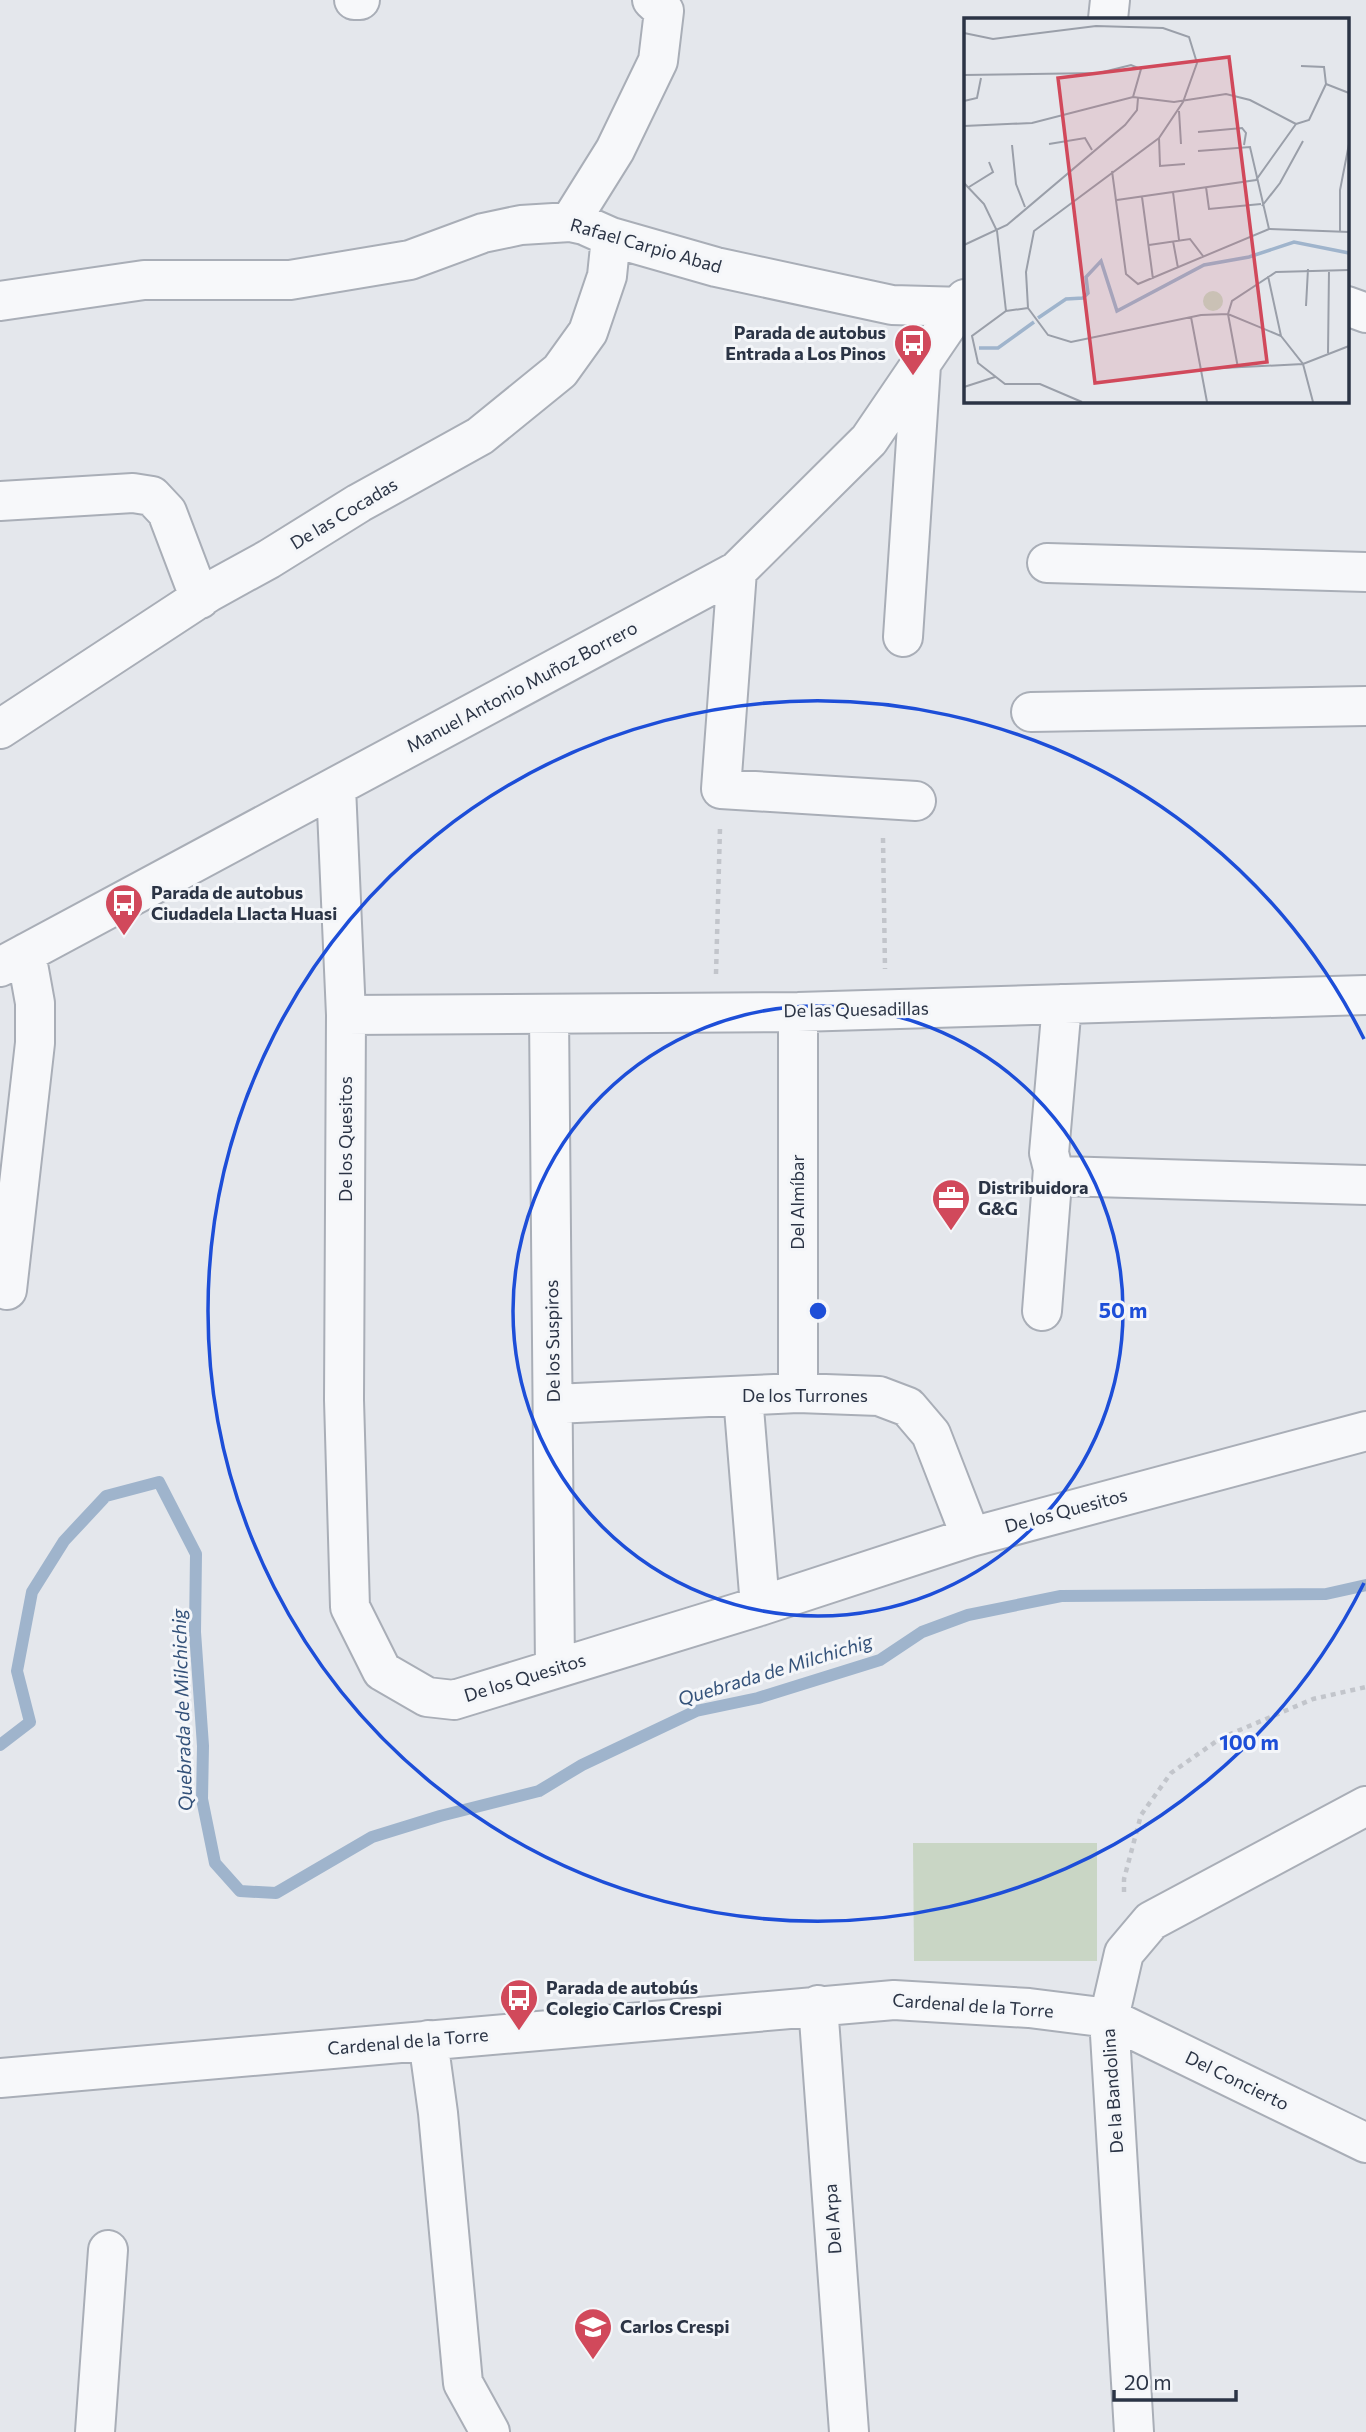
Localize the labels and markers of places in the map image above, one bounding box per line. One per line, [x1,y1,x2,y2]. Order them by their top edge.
place label: Parada de autobus Entrada a Los Pinos [725,321,886,364]
bus stop icon: Parada de autobus Entrada a Los Pinos [892,322,934,377]
place label: Parada de autobus Ciudadela Llacta Huasi [151,881,337,924]
bus stop icon: Parada de autobus Ciudadela Llacta Huasi [103,882,145,937]
place label: Distribuidora G&G [978,1176,1089,1219]
office icon: Distribuidora G&G [930,1177,972,1232]
centre of rings [806,1299,830,1323]
place label: Parada de autobús Colegio Carlos Crespi [546,1976,722,2019]
bus stop icon: Parada de autobús Colegio Carlos Crespi [498,1977,540,2032]
school or university icon: Carlos Crespi [572,2306,614,2361]
place label: Carlos Crespi [620,2315,730,2337]

